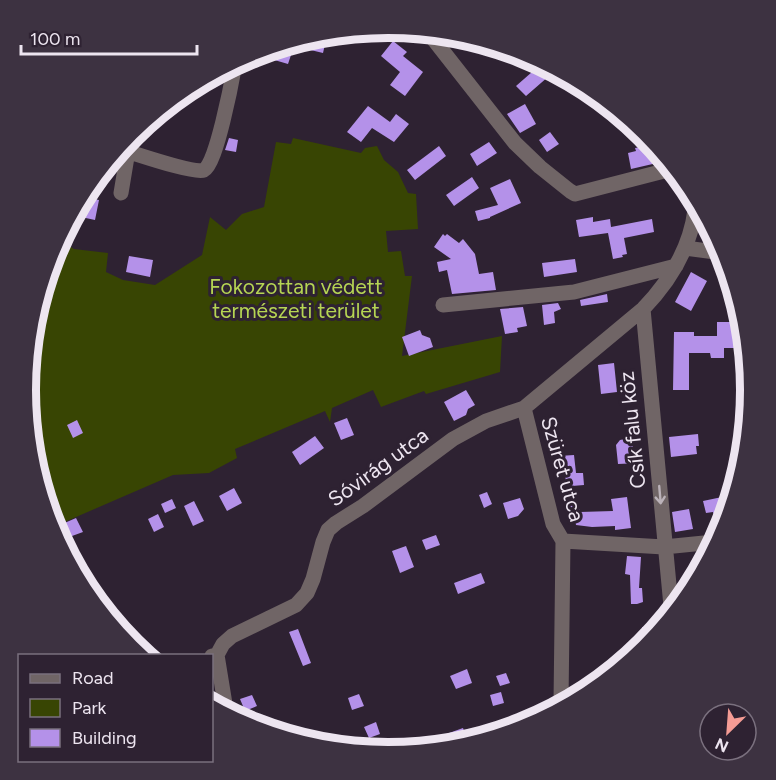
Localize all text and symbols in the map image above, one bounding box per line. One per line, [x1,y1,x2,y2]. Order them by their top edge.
scale bar [21,18,196,56]
text: 100 m [30,28,80,50]
park label: Fokozottan védett természeti terület [209,274,383,323]
street label: Csík falu köz [613,370,651,490]
street label: Szüret utca [536,414,590,524]
street label: Sóvirág utca [323,422,433,512]
one-way arrow [655,484,666,504]
legend [18,654,213,762]
text: Road [72,667,113,689]
text: Park [72,697,107,719]
north arrow [698,702,758,762]
text: Building [72,727,137,749]
text: N [712,734,731,756]

